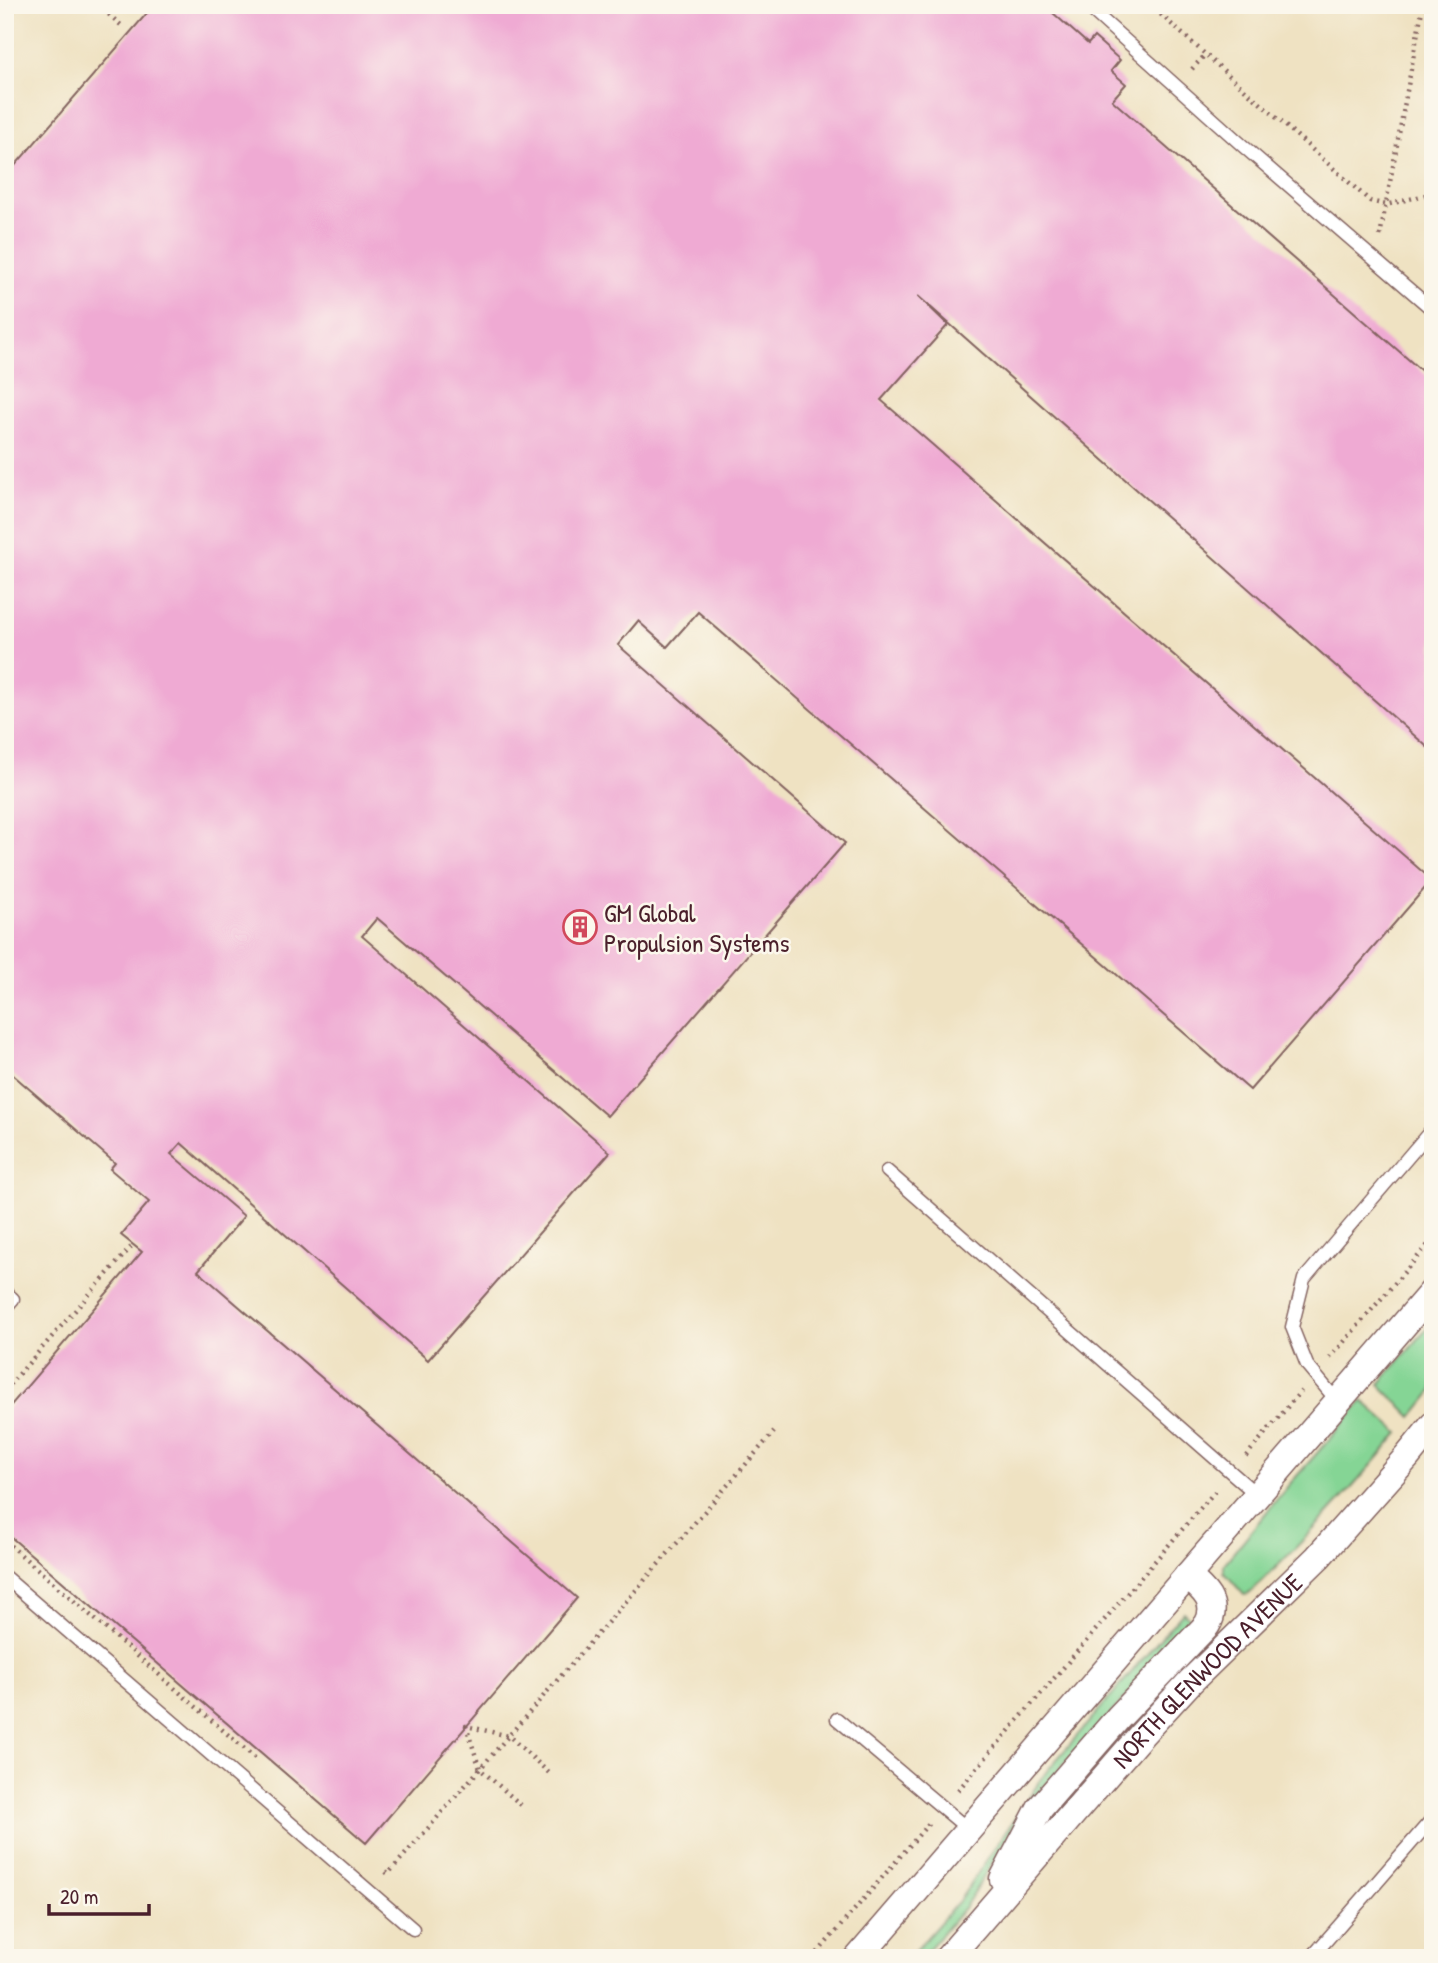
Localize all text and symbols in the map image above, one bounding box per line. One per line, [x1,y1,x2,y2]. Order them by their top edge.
place label: GM Global Propulsion Systems [604,895,789,960]
building icon: GM Global Propulsion Systems [561,908,599,946]
street label: NORTH GLENWOOD AVENUE [1103,1564,1310,1775]
scale bar [49,1872,149,1916]
text: 20 m [60,1882,98,1911]

